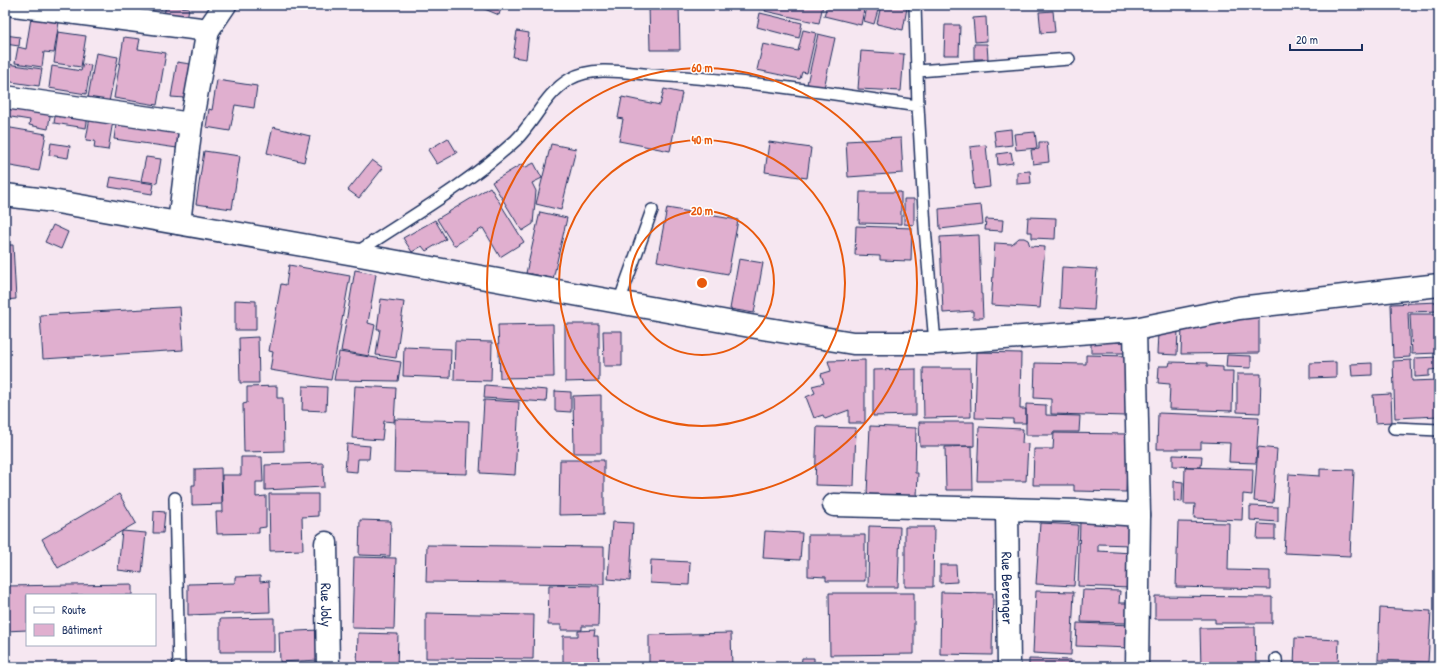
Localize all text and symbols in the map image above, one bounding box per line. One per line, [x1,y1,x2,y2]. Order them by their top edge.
scale bar [1290,26,1362,52]
text: 20 m [1296,31,1318,48]
text: 60 m [691,59,713,76]
text: 40 m [692,131,712,148]
text: 20 m [691,202,713,219]
centre of rings [695,276,709,290]
street label: Rue Berenger [997,551,1019,625]
street label: Rue Joly [316,583,338,627]
legend [26,594,156,646]
text: Route [62,601,86,618]
text: Bâtiment [62,621,103,638]

